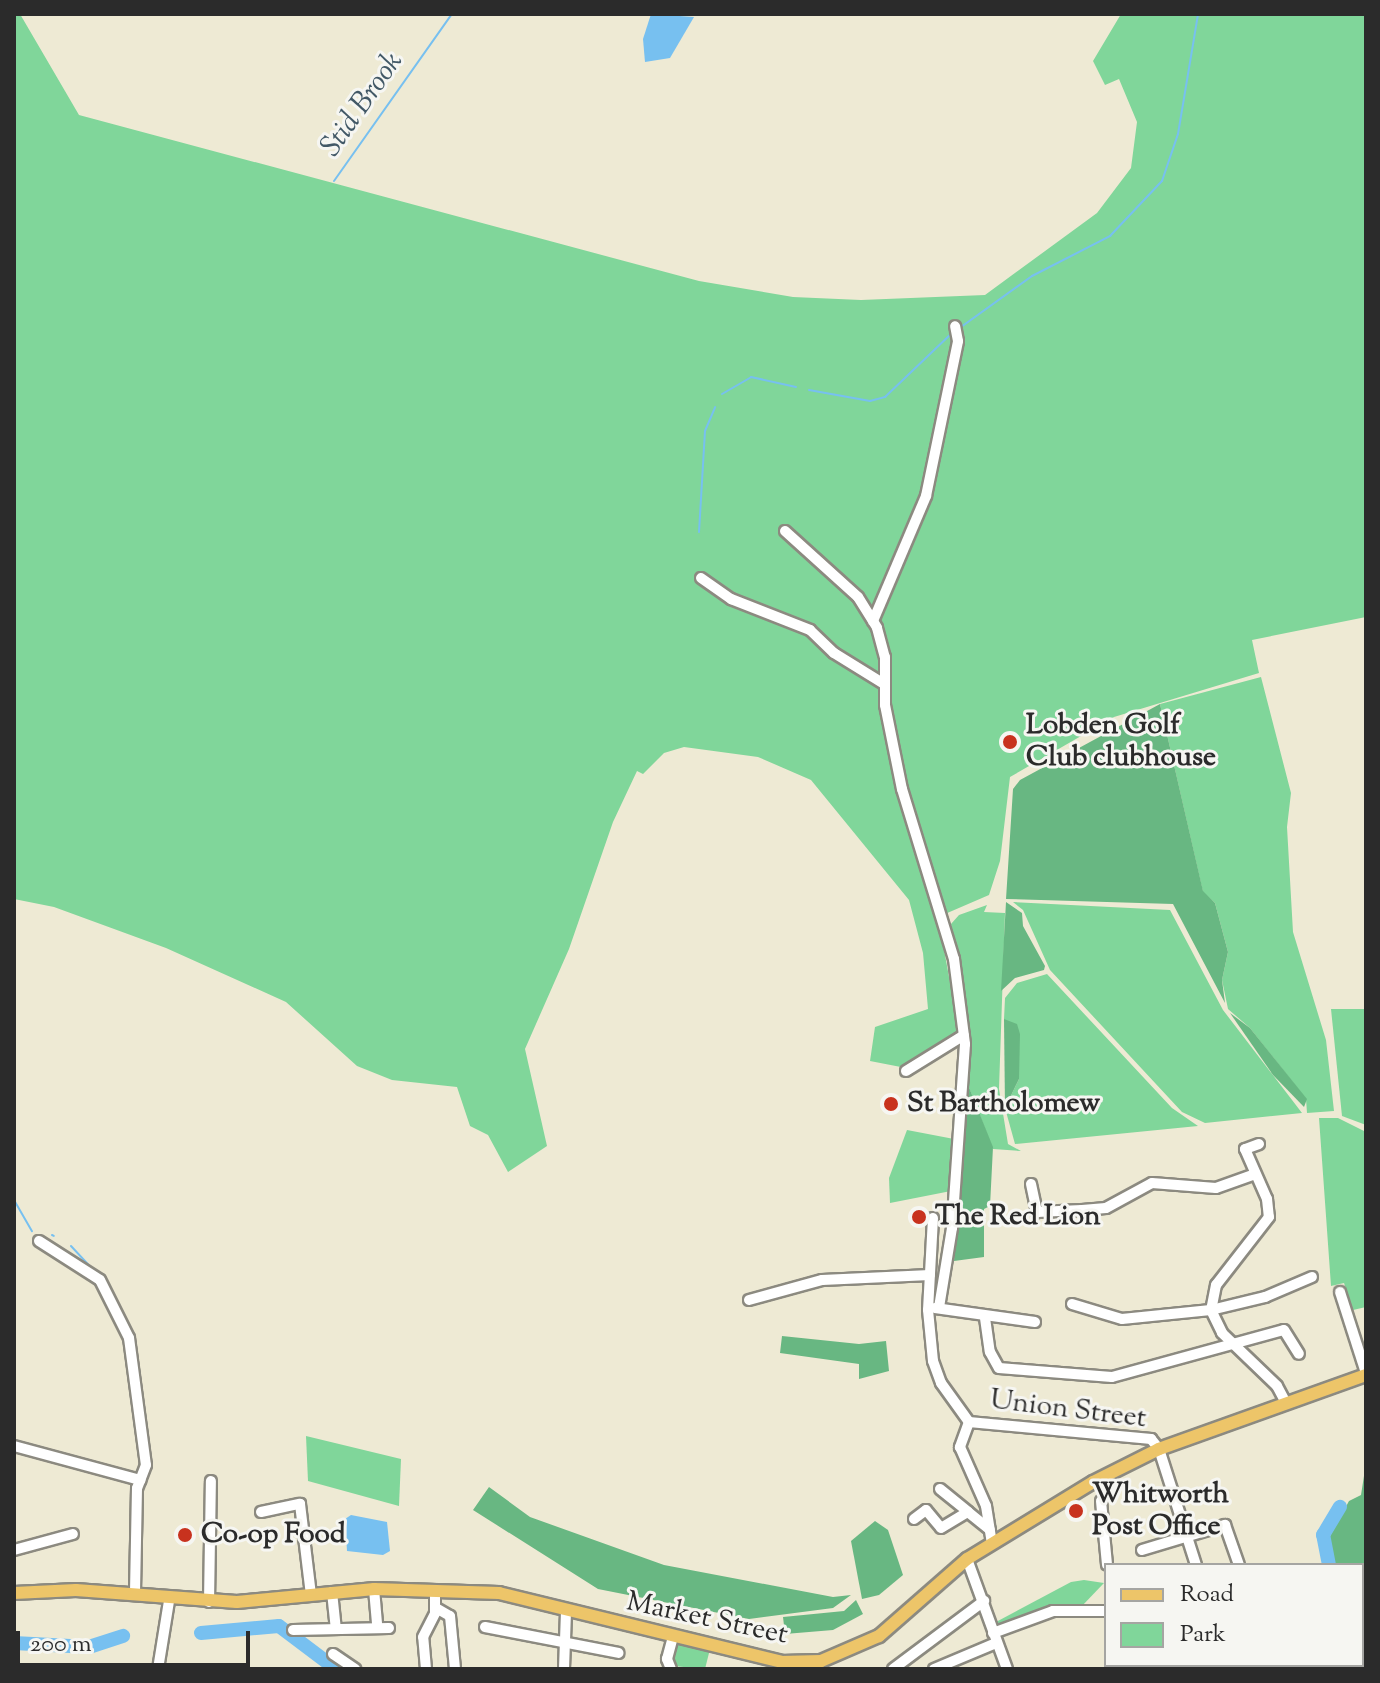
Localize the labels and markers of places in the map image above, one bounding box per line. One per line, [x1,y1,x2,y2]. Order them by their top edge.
place label: Lobden Golf Club clubhouse [1026,709,1216,775]
marker: Lobden Golf Club clubhouse [1001,733,1019,751]
place label: St Bartholomew [907,1087,1100,1121]
marker: St Bartholomew [882,1095,900,1113]
place label: The Red Lion [935,1200,1101,1234]
marker: The Red Lion [910,1208,928,1226]
place label: Whitworth Post Office [1092,1478,1229,1544]
marker: Whitworth Post Office [1067,1502,1085,1520]
place label: Co-op Food [201,1518,346,1552]
marker: Co-op Food [176,1526,194,1544]

